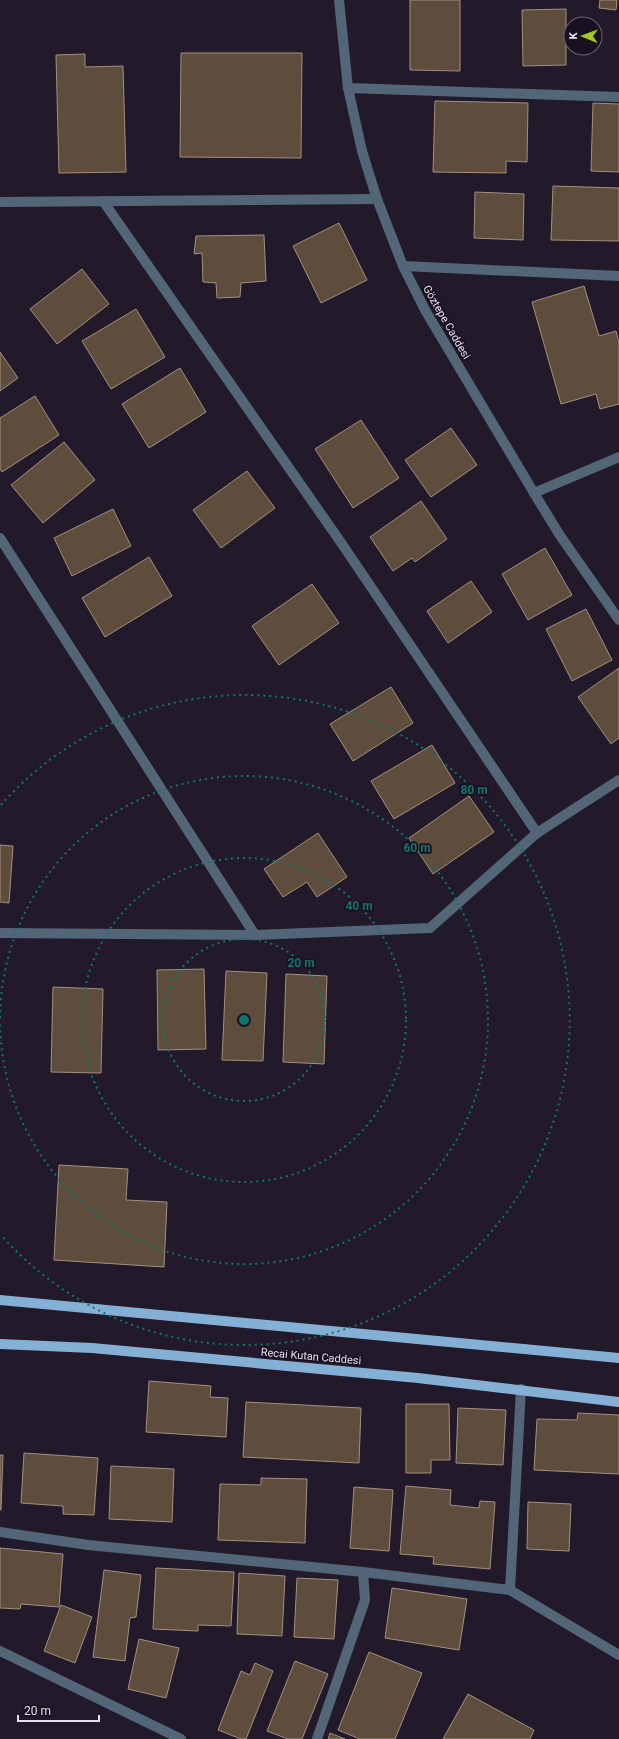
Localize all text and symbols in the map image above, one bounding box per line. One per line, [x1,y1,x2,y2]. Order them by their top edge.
north arrow [563,16,603,56]
text: K [567,31,580,39]
street label: Göztepe Caddesi [420,283,473,361]
text: 80 m [460,783,488,797]
text: 60 m [403,841,431,855]
text: 40 m [345,899,373,913]
text: 20 m [287,956,315,970]
centre of rings [237,1013,251,1027]
street label: Recai Kutan Caddesi [260,1346,362,1367]
scale bar [18,1697,99,1723]
text: 20 m [24,1704,51,1718]

